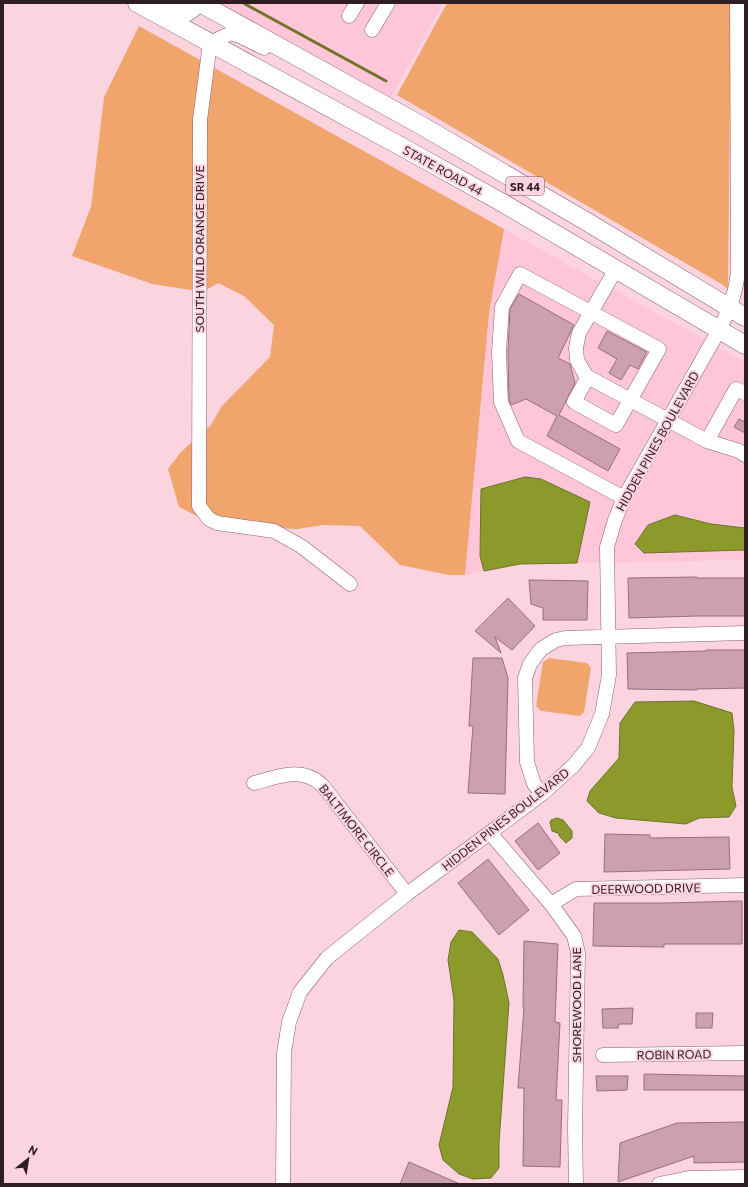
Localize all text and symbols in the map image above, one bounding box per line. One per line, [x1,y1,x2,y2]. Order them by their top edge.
street label: STATE ROAD 44 [401,142,485,198]
street label: SOUTH WILD ORANGE DRIVE [192,165,206,333]
road number: SR 44 [506,177,544,195]
street label: HIDDEN PINES BOULEVARD [613,368,701,513]
street label: HIDDEN PINES BOULEVARD [439,765,572,873]
street label: BALTIMORE CIRCLE [317,781,397,879]
street label: DEERWOOD DRIVE [591,880,701,896]
street label: SHOREWOOD LANE [569,947,583,1063]
street label: ROBIN ROAD [637,1046,712,1062]
north arrow [8,1139,48,1179]
text: N [26,1142,40,1158]

